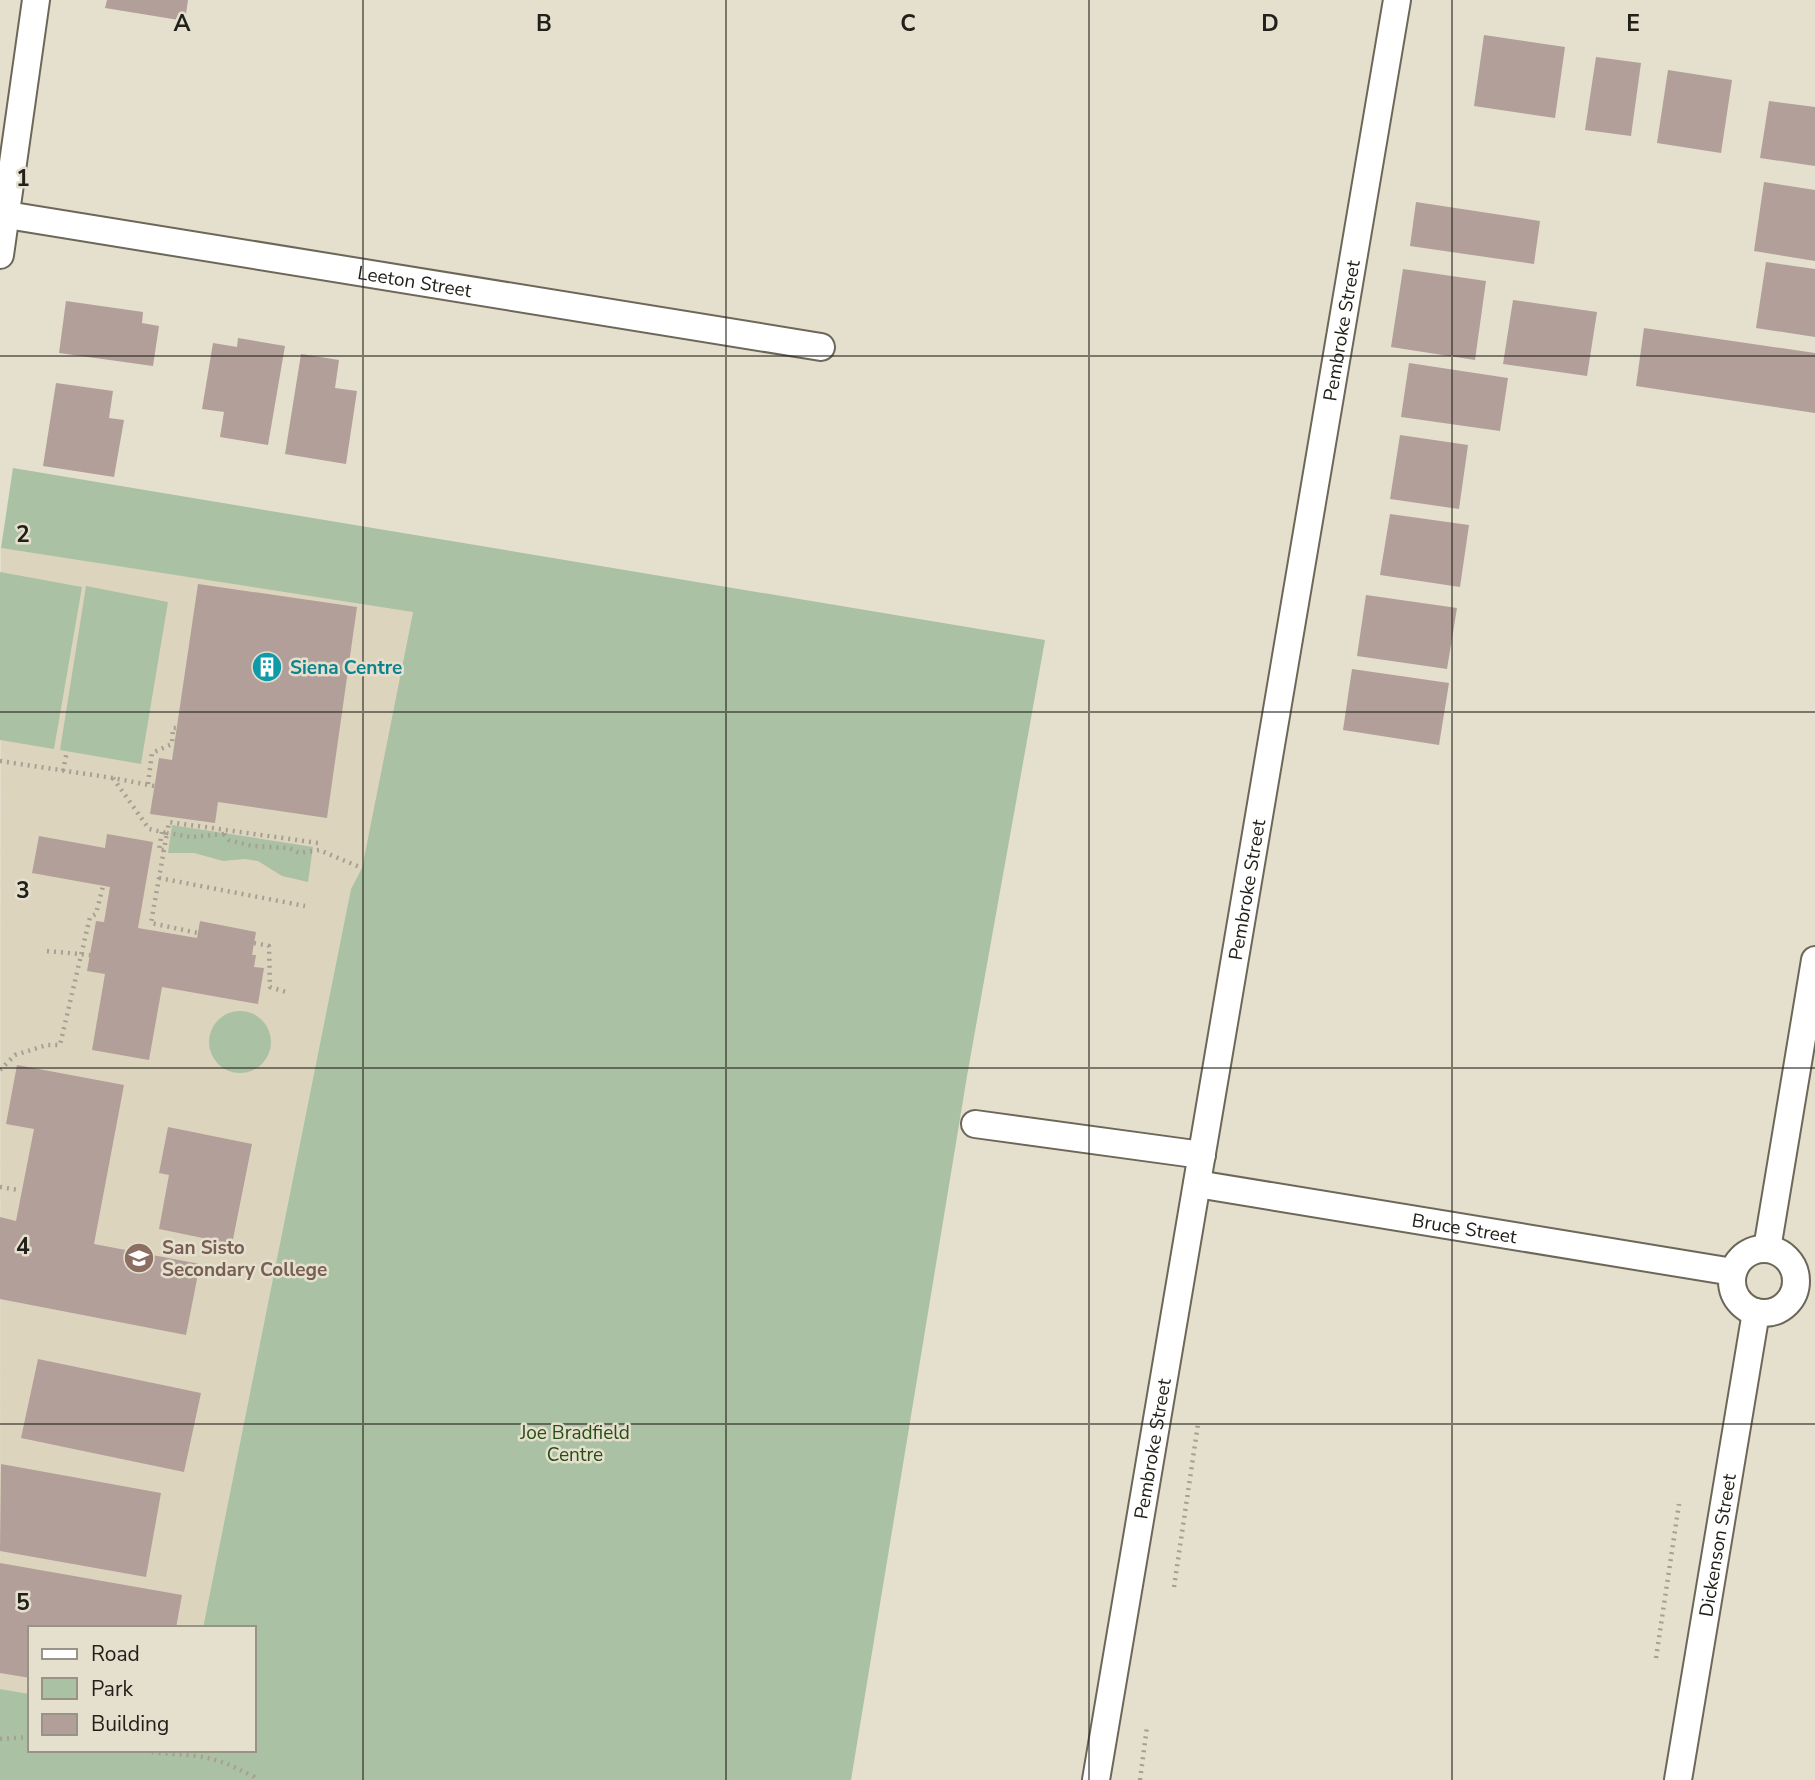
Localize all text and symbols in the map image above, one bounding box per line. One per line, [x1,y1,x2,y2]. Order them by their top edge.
text: A [173,8,191,39]
text: B [536,8,552,39]
text: C [900,8,916,39]
text: D [1261,8,1279,39]
text: E [1626,8,1640,39]
text: 1 [16,163,30,194]
street label: Pembroke Street [1317,258,1367,403]
street label: Leeton Street [356,260,474,304]
text: 2 [16,519,30,550]
building icon: Siena Centre [250,650,284,684]
place label: Siena Centre [290,655,402,681]
street label: Pembroke Street [1223,817,1272,962]
text: 3 [16,875,30,906]
street label: Bruce Street [1410,1207,1519,1250]
text: 4 [16,1231,30,1262]
place label: San Sisto Secondary College [162,1235,327,1283]
school or university icon: San Sisto Secondary College [122,1241,156,1275]
street label: Pembroke Street [1128,1376,1178,1521]
park label: Joe Bradfield Centre [519,1420,630,1468]
street label: Dickenson Street [1693,1472,1743,1619]
text: 5 [16,1587,30,1618]
legend [28,1626,256,1752]
text: Road [91,1640,140,1668]
text: Park [91,1675,133,1703]
text: Building [91,1710,169,1738]

